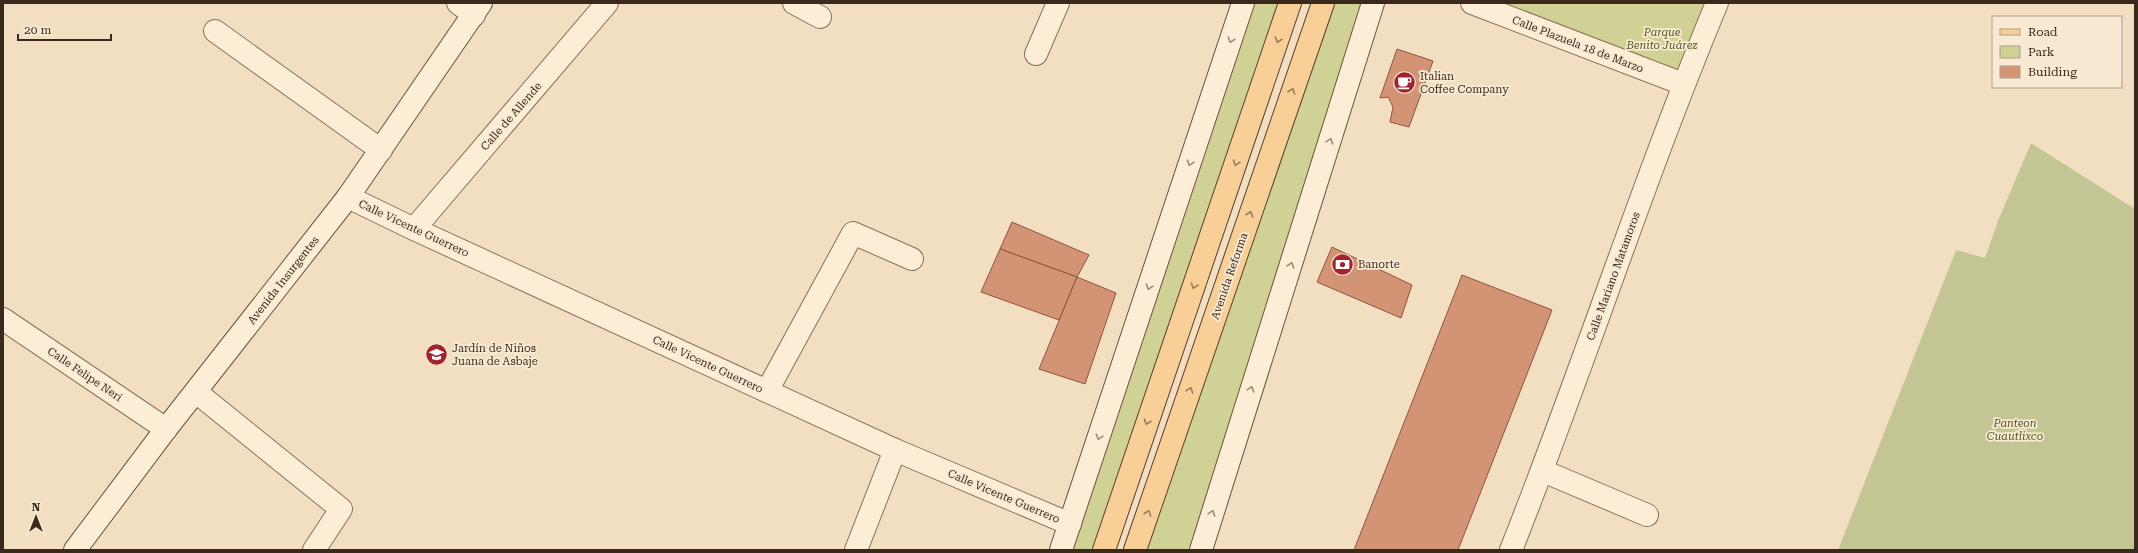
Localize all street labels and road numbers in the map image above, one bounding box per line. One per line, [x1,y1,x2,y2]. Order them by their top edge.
street label: Calle Plazuela 18 de Marzo [1510,13,1646,76]
street label: Calle de Allende [478,80,545,153]
street label: Calle Vicente Guerrero [356,197,471,260]
street label: Calle Mariano Matamoros [1584,210,1643,342]
street label: Avenida Reforma [1209,231,1250,321]
street label: Avenida Insurgentes [245,234,322,327]
street label: Calle Vicente Guerrero [650,333,765,396]
street label: Calle Felipe Neri [45,345,125,404]
street label: Calle Vicente Guerrero [946,467,1062,526]

